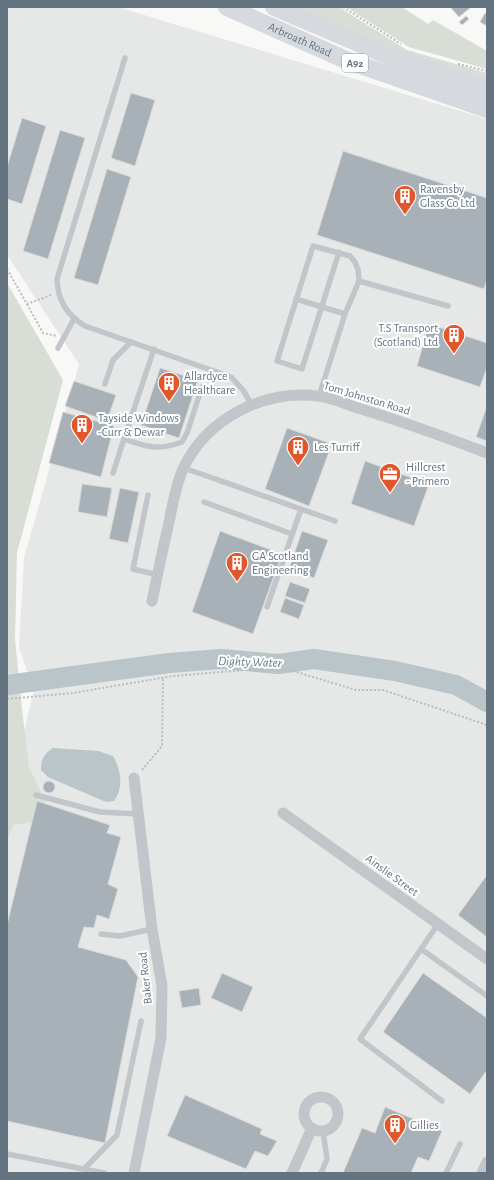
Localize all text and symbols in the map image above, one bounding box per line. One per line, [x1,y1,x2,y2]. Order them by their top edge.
street label: Arbroath Road [267,20,334,59]
road number: A92 [342,54,368,72]
building icon: Ravensby Glass Co Ltd [392,183,418,216]
place label: Ravensby Glass Co Ltd [420,183,475,209]
place label: T.S Transport (Scotland) Ltd [373,322,438,348]
building icon: T.S Transport (Scotland) Ltd [441,322,467,355]
building icon: Allardyce Healthcare [156,370,182,403]
place label: Allardyce Healthcare [184,370,235,396]
street label: Tom Johnston Road [322,379,412,417]
building icon: Tayside Windows -Curr & Dewar [69,412,95,445]
place label: Tayside Windows -Curr & Dewar [98,412,179,438]
building icon: Les Turriff [285,434,311,467]
place label: Les Turriff [314,441,361,453]
office icon: Hillcrest - Primero [377,461,403,494]
place label: Hillcrest - Primero [406,461,450,487]
building icon: GA Scotland Engineering [224,550,250,583]
place label: GA Scotland Engineering [252,550,309,576]
water label: Dighty Water [218,655,283,670]
street label: Ainslie Street [363,852,421,898]
street label: Baker Road [136,951,154,1005]
building icon: Gillies [382,1112,408,1145]
place label: Gillies [410,1119,439,1131]

